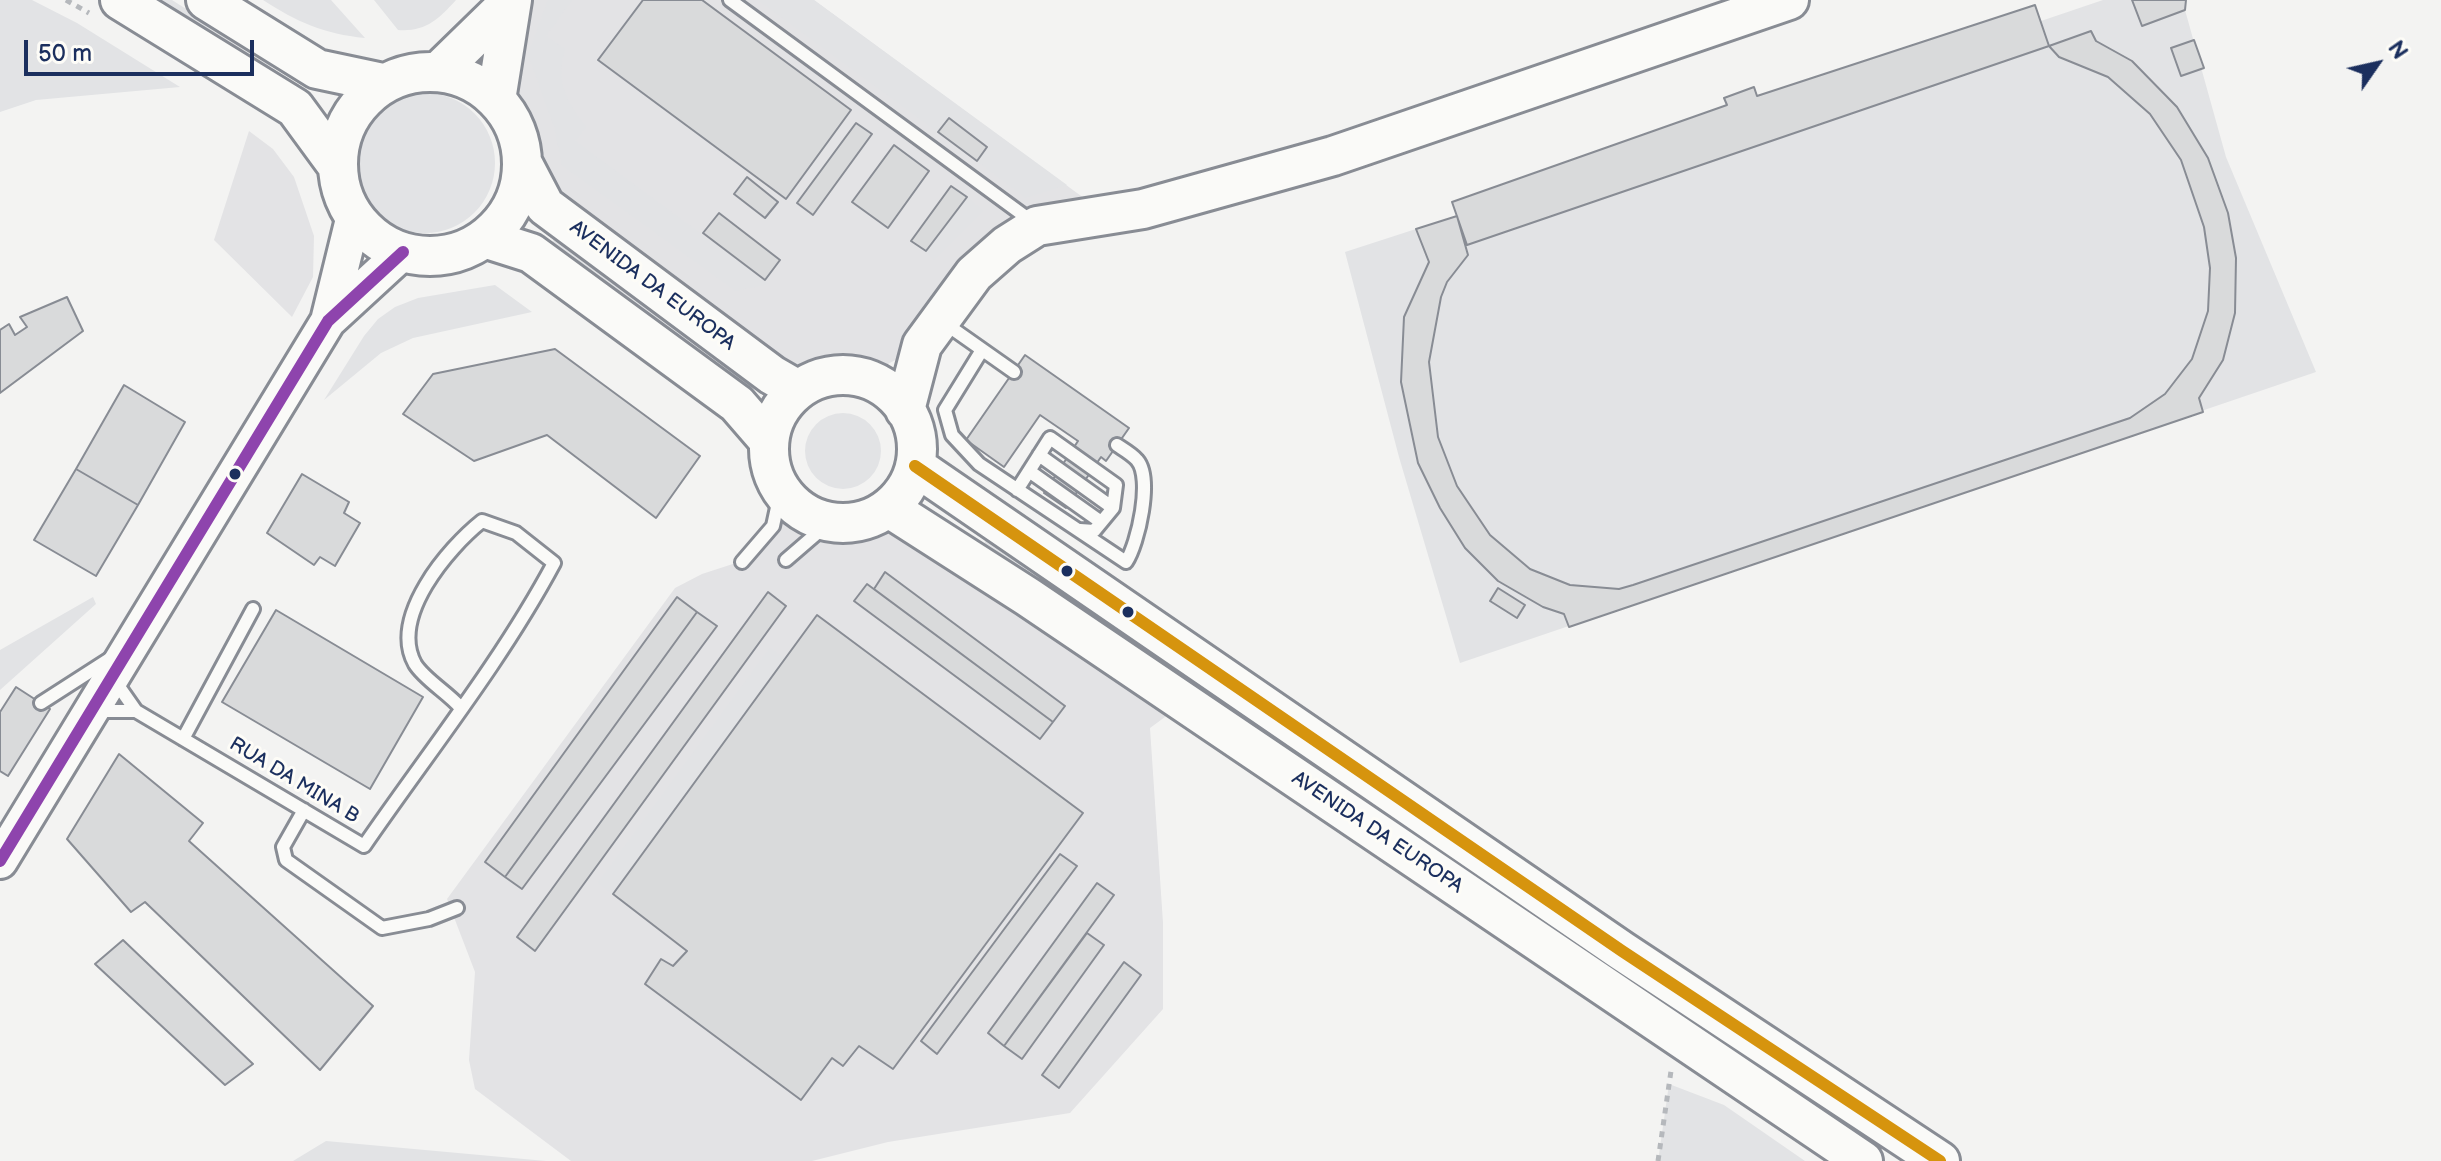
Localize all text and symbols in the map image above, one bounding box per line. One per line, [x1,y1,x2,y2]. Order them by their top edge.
scale bar [28,24,258,74]
north arrow [2337,24,2417,104]
text: N [2381,36,2413,65]
text: 50 m [38,39,92,68]
street label: AVENIDA DA EUROPA [564,216,740,356]
unlabelled marker [227,466,243,482]
unlabelled marker [1059,563,1075,579]
unlabelled marker [1120,604,1136,620]
street label: RUA DA MINA B [225,733,363,829]
street label: AVENIDA DA EUROPA [1287,767,1467,899]

